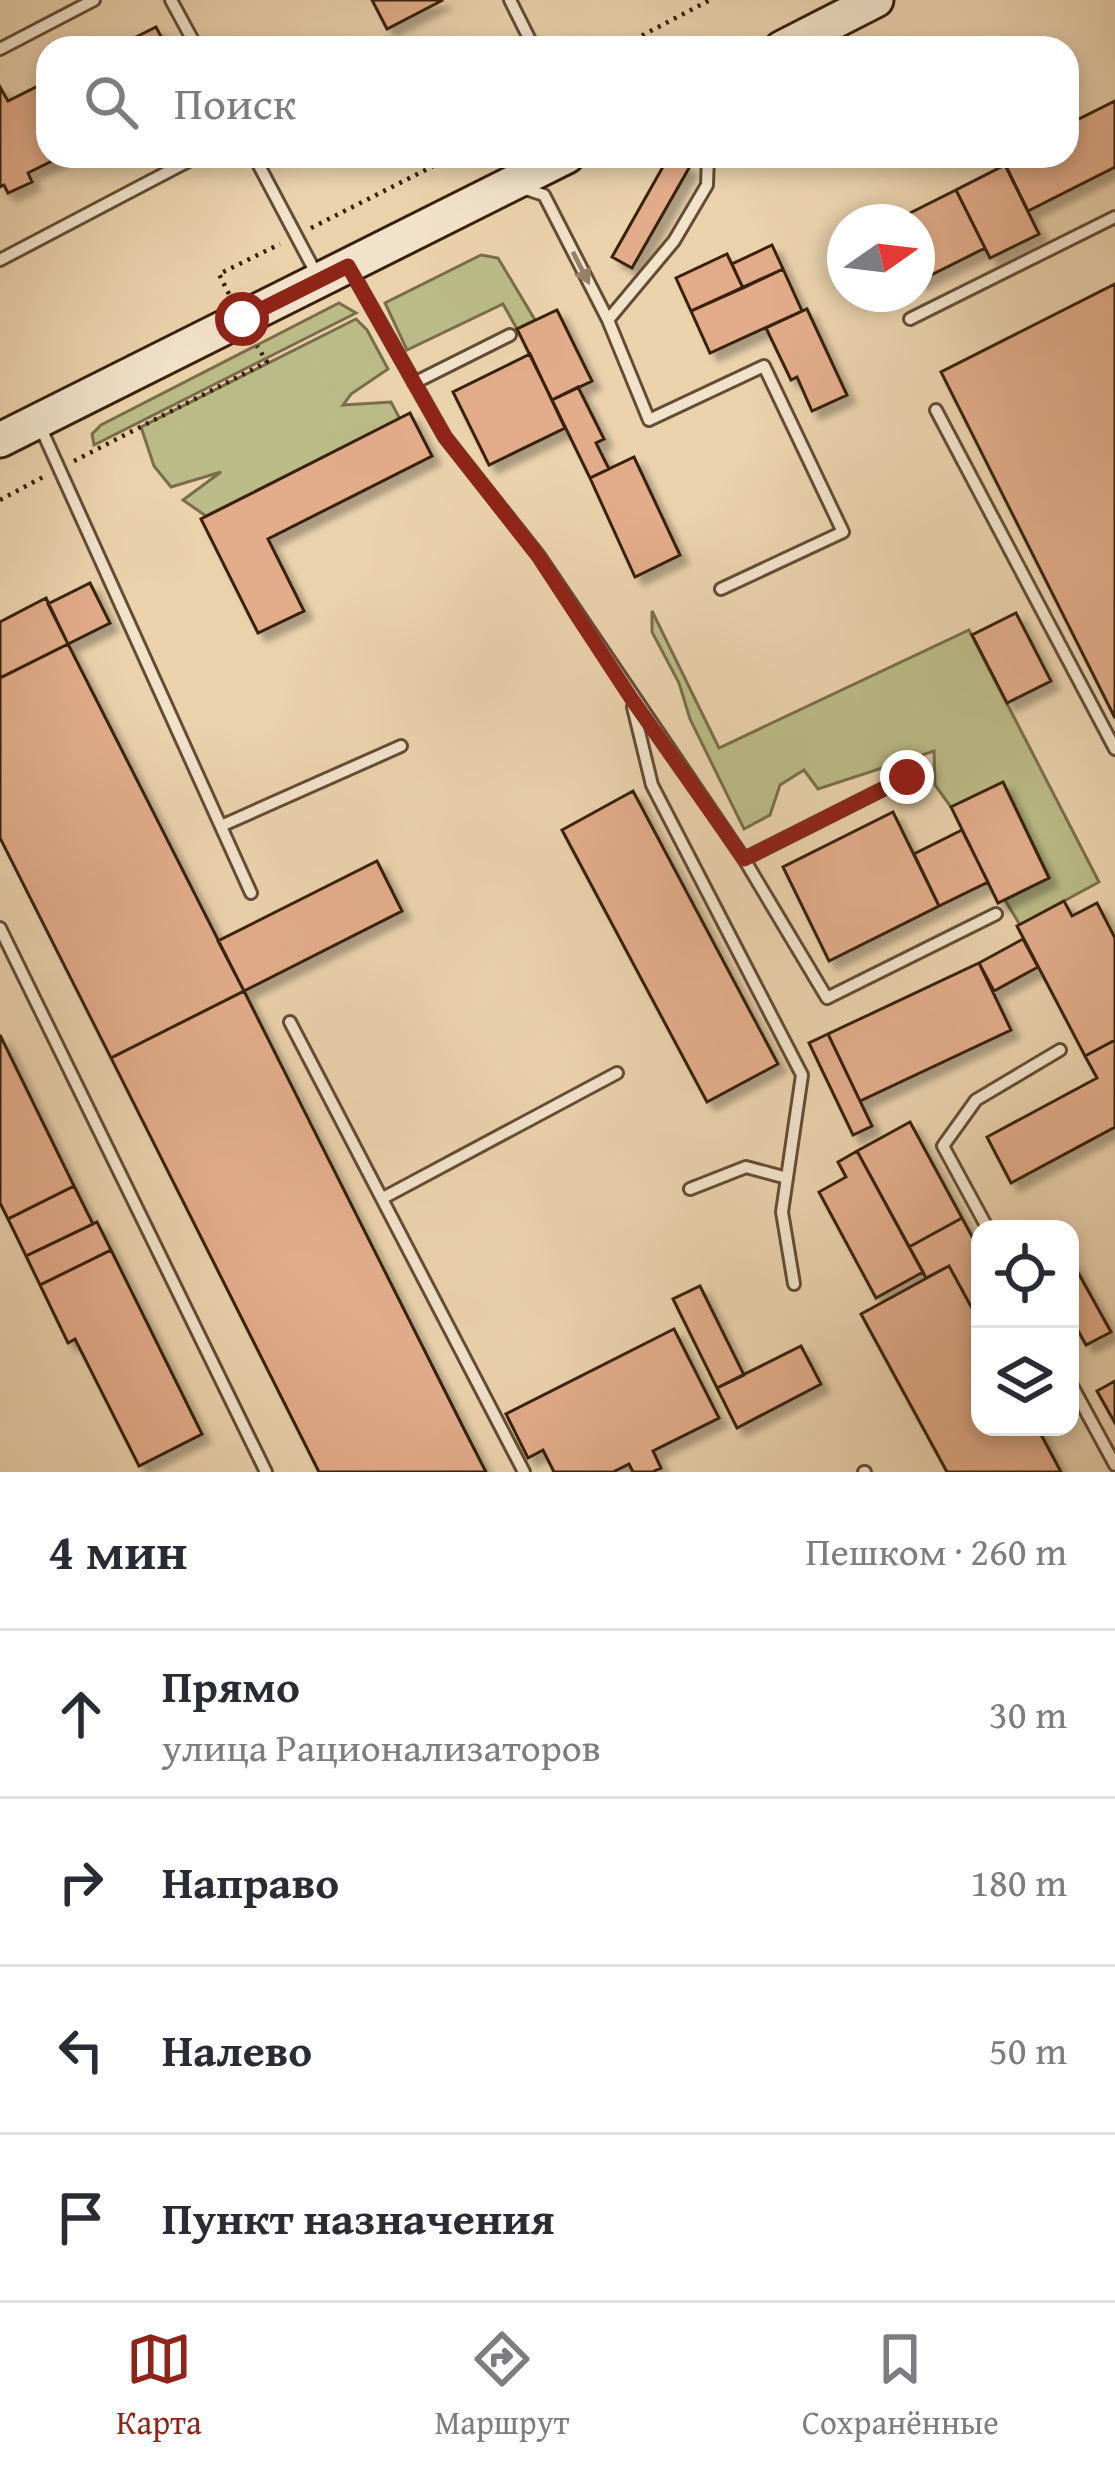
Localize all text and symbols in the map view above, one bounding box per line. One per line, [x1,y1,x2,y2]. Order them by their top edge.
search box [36,36,1079,168]
icon: search [78,69,144,135]
text: Поиск [174,70,296,135]
north arrow [827,204,935,312]
one-way arrow [571,251,591,286]
route start [215,292,269,346]
route end [880,750,934,804]
map controls [971,1220,1079,1436]
button: locate [971,1220,1079,1328]
button: layers [971,1328,1079,1436]
text: 4 мин [48,1513,187,1588]
text: Пешком · 260 m [805,1522,1067,1579]
text: Прямо [162,1653,300,1718]
icon: ahead [48,1681,114,1747]
text: 30 m [989,1685,1067,1742]
text: улица Рационализаторов [162,1718,601,1775]
icon: right [48,1849,114,1915]
text: Направо [162,1849,339,1914]
text: 180 m [970,1853,1067,1910]
icon: left [48,2017,114,2083]
text: Налево [162,2017,312,2082]
text: 50 m [989,2021,1067,2078]
icon: arrive [48,2185,114,2251]
text: Пункт назначения [162,2185,555,2250]
tab: Карта [116,2326,202,2446]
tab: Маршрут [434,2326,569,2446]
tab: Сохранённые [802,2326,999,2446]

